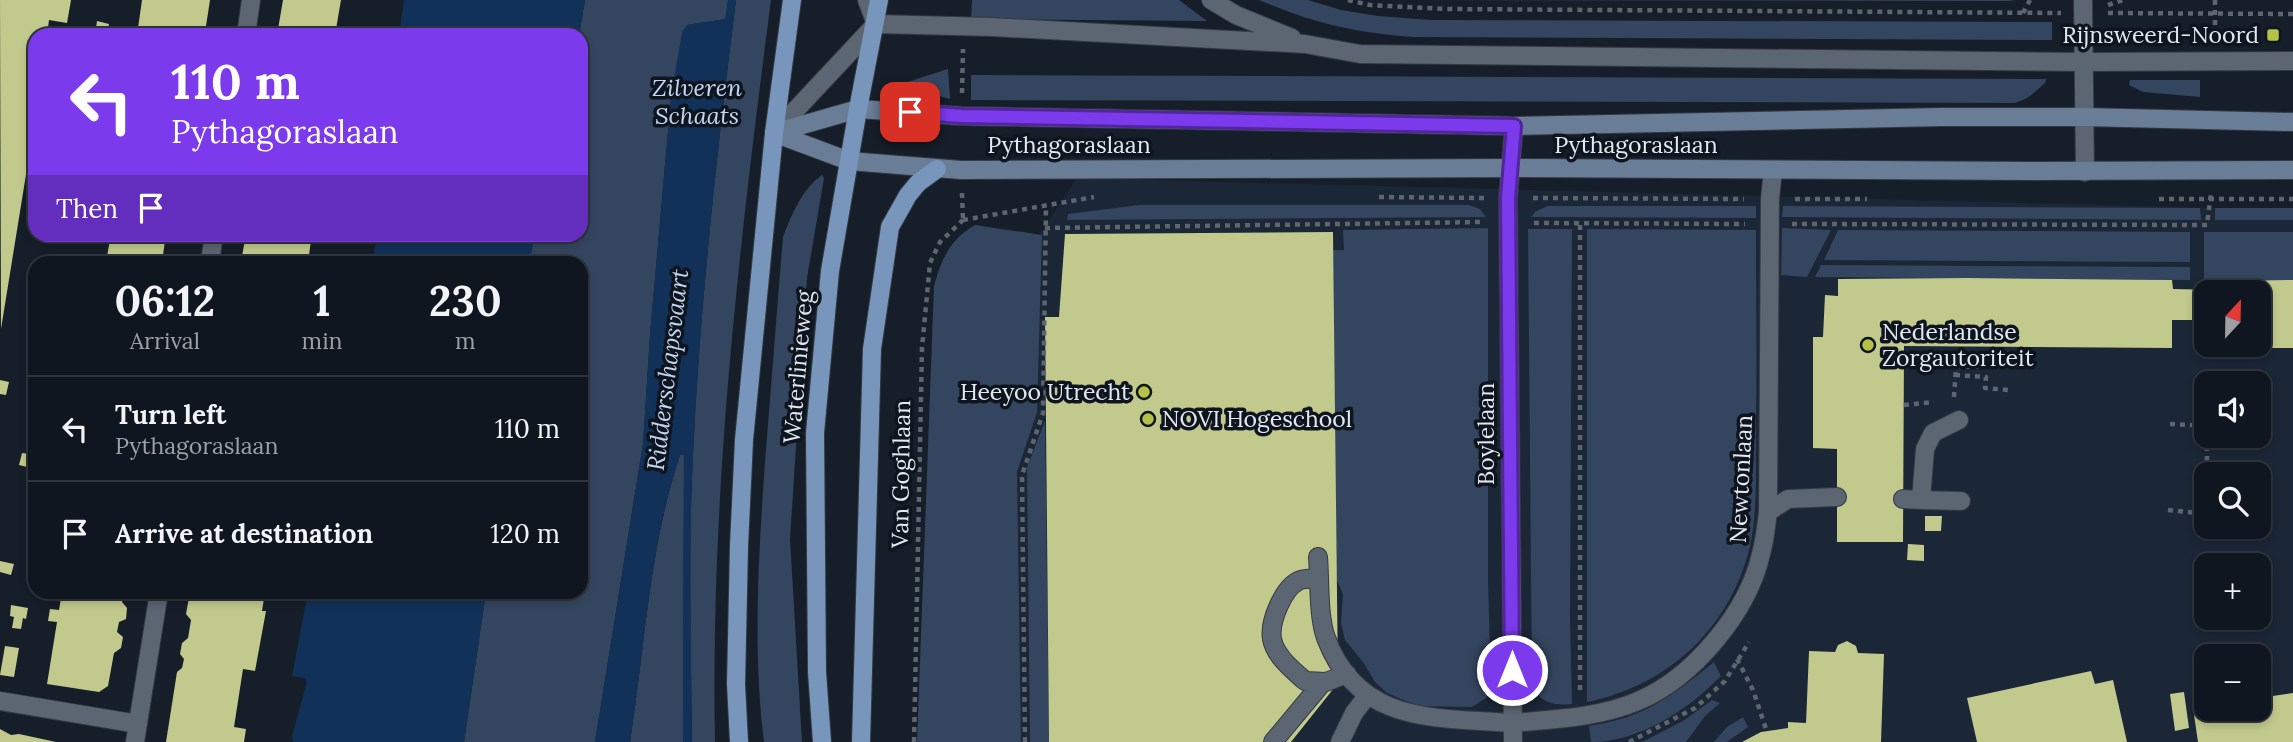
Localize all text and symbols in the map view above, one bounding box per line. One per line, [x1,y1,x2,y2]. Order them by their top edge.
place label: Rijnsweerd-Noord [2062,20,2259,49]
marker: Rijnsweerd-Noord [2265,27,2281,43]
text: 110 m [171,50,300,112]
icon: left [56,56,147,147]
water label: Zilveren Schaats [652,72,742,131]
pin [880,82,940,142]
icon: arrive [891,93,929,131]
text: Pythagoraslaan [171,111,398,152]
street label: Pythagoraslaan [987,130,1151,159]
street label: Pythagoraslaan [1554,130,1718,159]
icon: arrive [132,189,170,227]
text: Then [56,192,118,225]
water label: Ridderschapsvaart [640,267,695,472]
text: 06:12 [114,274,215,328]
text: 1 [314,274,331,328]
text: 230 [429,274,502,328]
north arrow [2194,280,2272,357]
map controls [2194,280,2271,721]
street label: Waterlinieweg [776,288,819,445]
place label: Nederlandse Zorgautoriteit [1882,317,2034,372]
text: Arrival [130,326,200,355]
text: min [302,326,343,355]
text: m [455,326,476,355]
marker: Nederlandse Zorgautoriteit [1860,337,1876,353]
button: sound [2194,371,2271,448]
place label: Heeyoo Utrecht [960,377,1130,406]
street label: Boylelaan [1471,383,1500,485]
marker: Heeyoo Utrecht [1136,384,1152,400]
text: Turn left [115,398,226,431]
street label: Van Goghlaan [885,400,916,549]
place label: NOVI Hogeschool [1162,404,1352,433]
icon: left [56,410,94,448]
marker: NOVI Hogeschool [1140,411,1156,427]
text: 110 m [495,412,560,445]
street label: Newtonlaan [1723,414,1758,544]
text: Pythagoraslaan [115,431,278,460]
button: search [2194,462,2271,539]
icon: arrive [56,515,94,553]
text: Arrive at destination [115,517,373,550]
text: 120 m [490,517,560,550]
button: + [2194,553,2271,630]
position arrow [1475,633,1549,707]
button: − [2194,644,2271,721]

